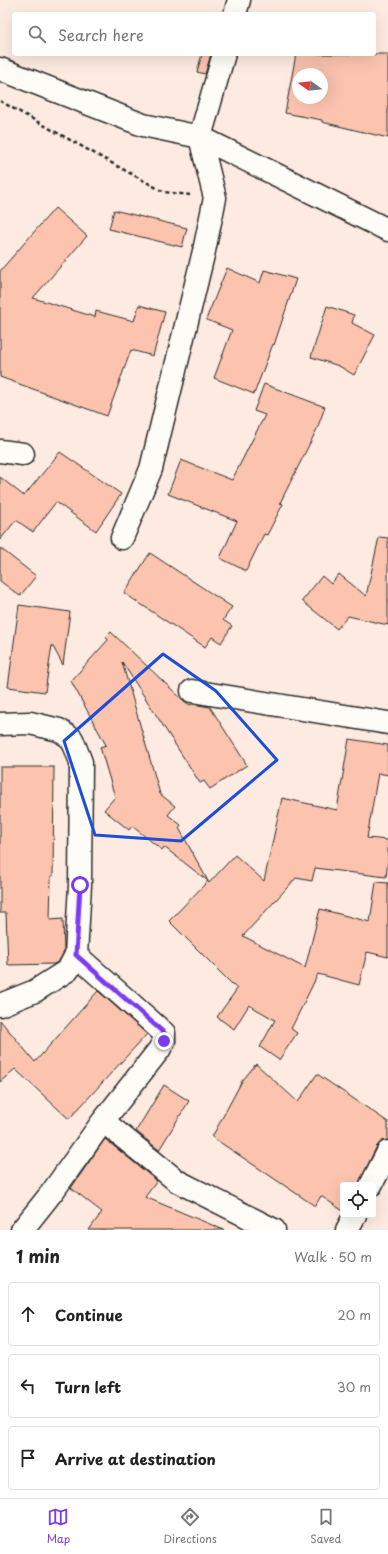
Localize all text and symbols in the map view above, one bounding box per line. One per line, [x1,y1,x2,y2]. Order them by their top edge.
search box [12,12,376,56]
icon: search [26,23,48,45]
text: Search here [58,23,144,46]
north arrow [292,68,328,104]
route start [71,876,89,894]
route end [155,1032,173,1050]
map controls [340,1182,376,1218]
button: locate [340,1182,376,1218]
text: 1 min [16,1243,60,1269]
text: Walk · 50 m [294,1247,372,1266]
icon: ahead [17,1303,39,1325]
text: Continue [55,1303,123,1326]
text: 20 m [337,1305,371,1324]
icon: left [17,1375,39,1397]
text: Turn left [55,1375,121,1398]
text: 30 m [337,1377,371,1396]
icon: arrive [17,1447,39,1469]
text: Arrive at destination [55,1447,216,1470]
tab: Map [47,1506,70,1547]
tab: Directions [163,1506,217,1547]
tab: Saved [310,1506,341,1547]

